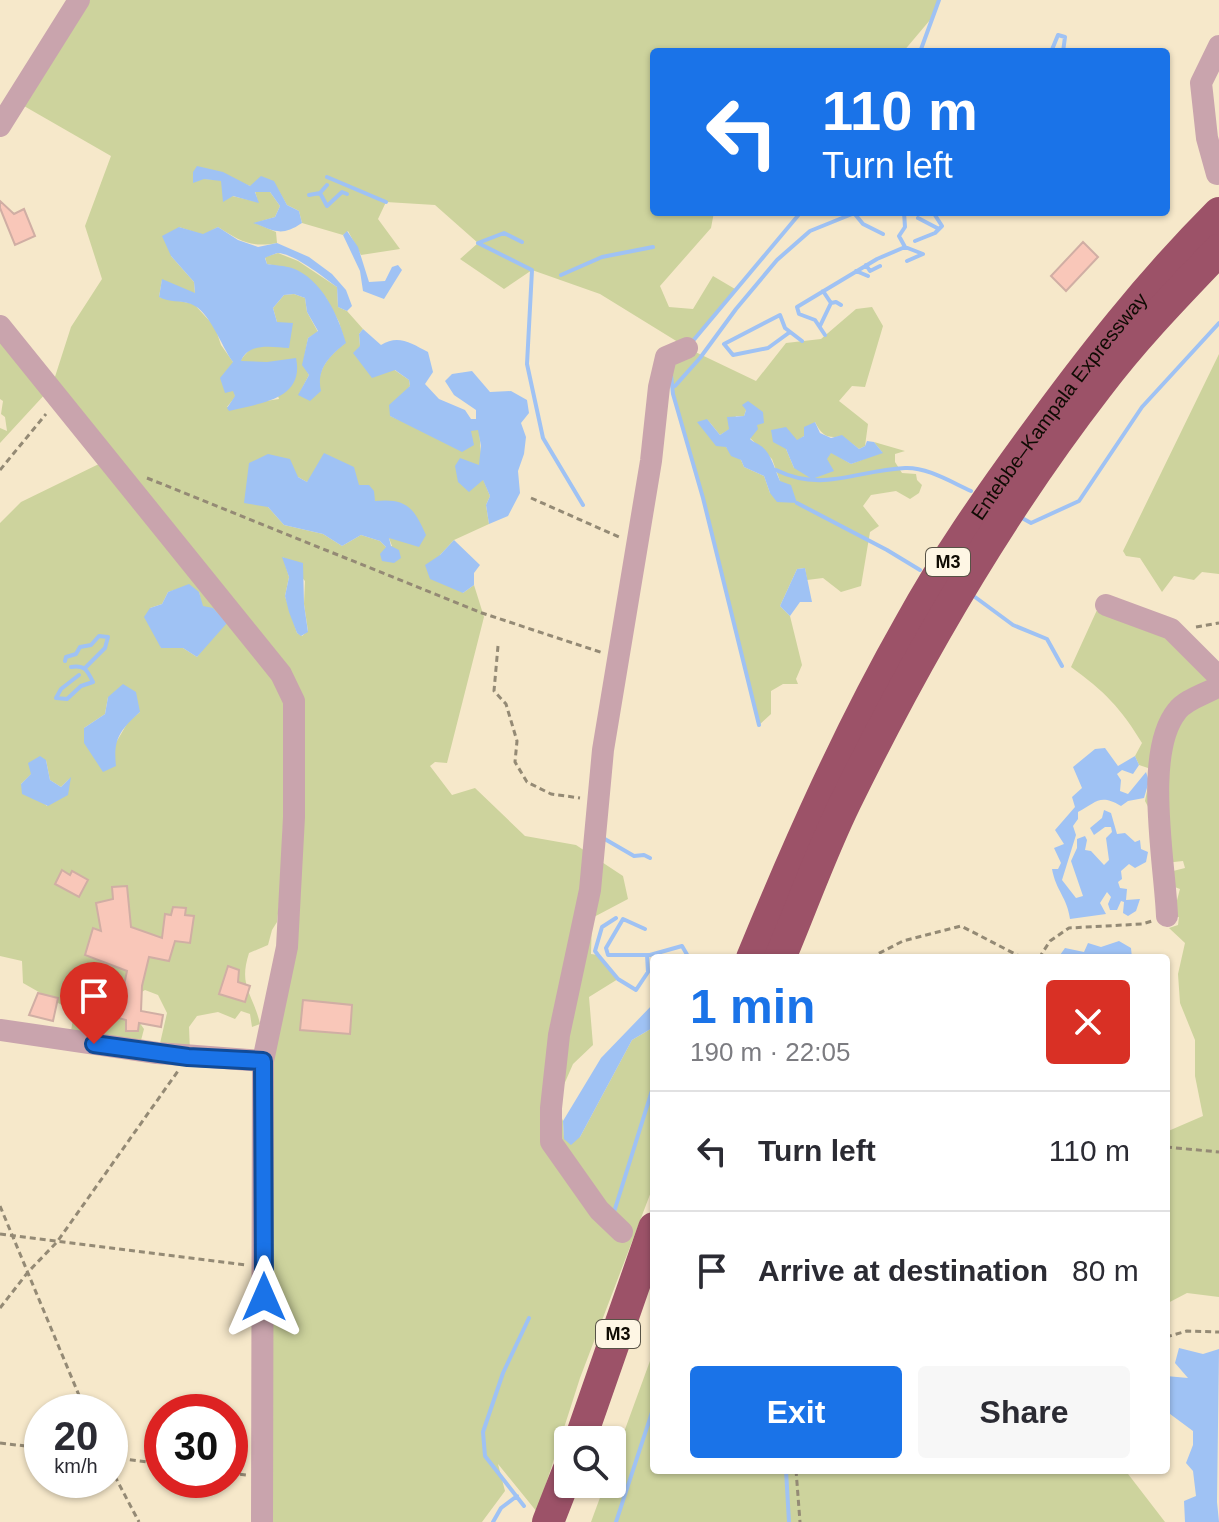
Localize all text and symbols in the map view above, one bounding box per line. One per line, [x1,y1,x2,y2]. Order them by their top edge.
text: 110 m [822,79,978,142]
icon: left [690,80,794,184]
text: Turn left [822,145,953,186]
street label: Entebbe–Kampala Expressway [967,288,1151,524]
road number: M3 [926,548,970,576]
pin [60,962,128,1044]
icon: arrive [72,974,116,1018]
text: 1 min [690,980,815,1033]
button: close [1046,980,1130,1064]
text: 190 m · 22:05 [690,1037,850,1067]
icon: left [690,1129,734,1173]
text: Turn left [758,1134,876,1167]
text: 110 m [1049,1134,1130,1167]
icon: arrive [690,1249,734,1293]
text: Arrive at destination [758,1254,1048,1287]
text: 80 m [1072,1254,1139,1287]
position arrow [222,1255,306,1339]
road number: M3 [596,1320,640,1348]
button: Exit [690,1366,902,1458]
button: Share [918,1366,1130,1458]
speed limit sign: 30 [144,1394,248,1498]
text: 20 [54,1414,98,1458]
map controls [554,1426,626,1498]
button: search [554,1426,626,1498]
text: km/h [54,1455,98,1477]

